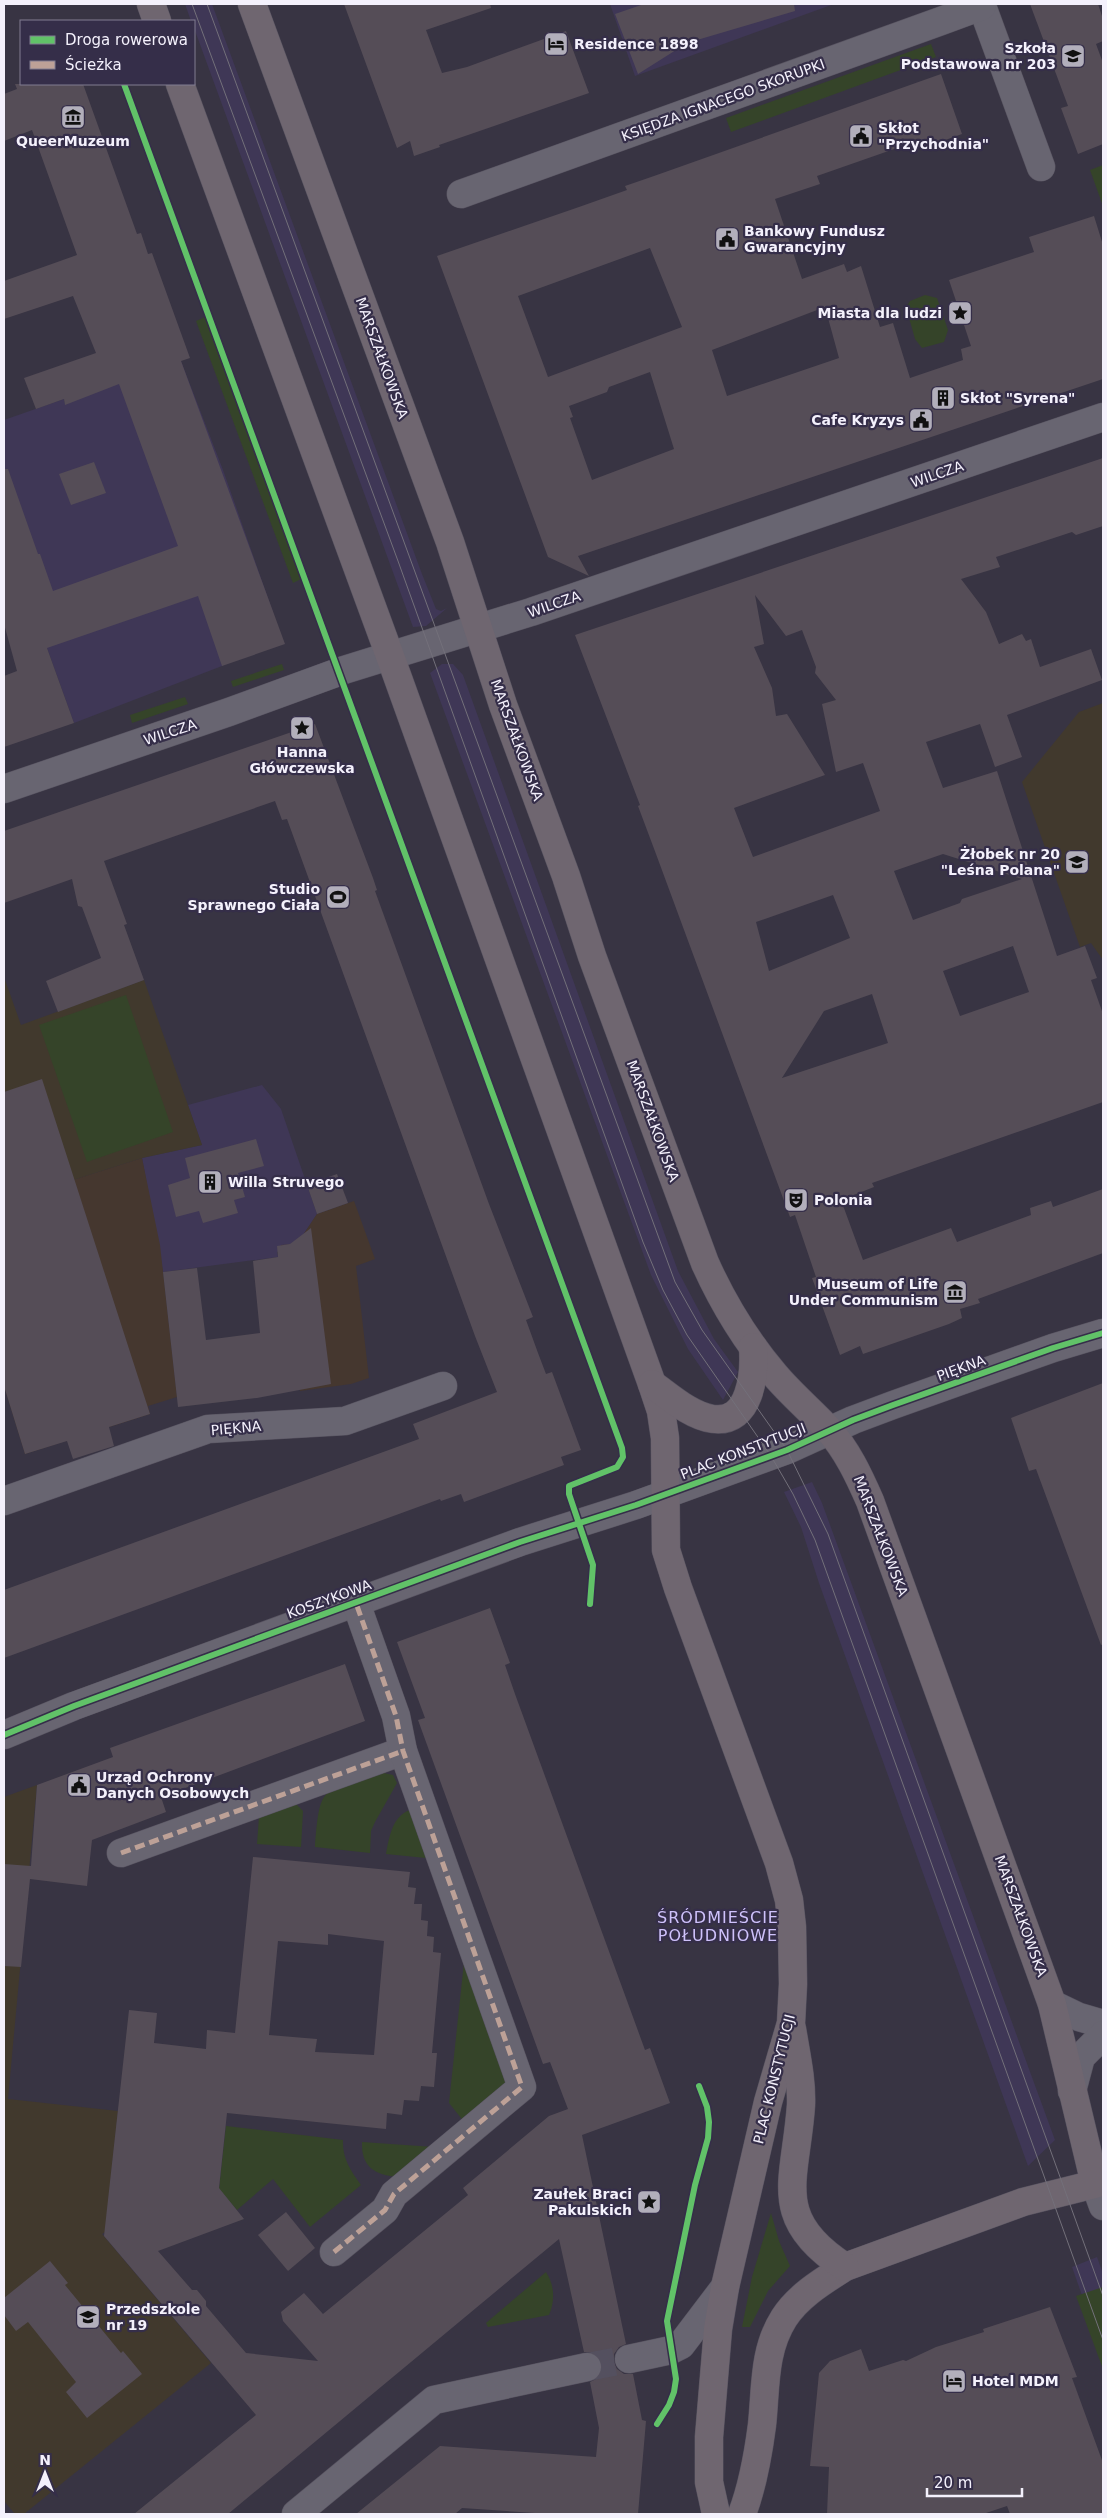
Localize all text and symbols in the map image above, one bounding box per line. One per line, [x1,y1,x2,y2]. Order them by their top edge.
legend [20,20,195,85]
text: Droga rowerowa [65,31,188,49]
hotel icon: Residence 1898 [543,31,569,57]
place label: Residence 1898 [574,36,699,52]
place label: Szkoła Podstawowa nr 203 [901,40,1056,72]
school or university icon: Szkoła Podstawowa nr 203 [1060,43,1086,69]
text: Ścieżka [65,55,122,74]
street label: KSIĘDZA IGNACEGO SKORUPKI [619,56,827,144]
museum icon: QueerMuzeum [60,104,86,130]
place label: Skłot "Przychodnia" [878,120,989,152]
public building icon: Skłot "Przychodnia" [848,123,874,149]
place label: QueerMuzeum [16,133,130,149]
place label: Bankowy Fundusz Gwarancyjny [744,223,885,255]
public building icon: Bankowy Fundusz Gwarancyjny [714,226,740,252]
street label: MARSZAŁKOWSKA [353,295,412,421]
place icon: Miasta dla ludzi [947,300,973,326]
place label: Miasta dla ludzi [818,305,942,321]
building icon: Skłot "Syrena" [930,385,956,411]
place label: Skłot "Syrena" [960,390,1075,406]
public building icon: Cafe Kryzys [908,407,934,433]
place label: Cafe Kryzys [811,412,904,428]
street label: WILCZA [909,457,966,490]
street label: WILCZA [526,587,583,620]
street label: MARSZAŁKOWSKA [488,677,547,803]
place icon: Hanna Główczewska [289,715,315,741]
street label: WILCZA [142,716,199,748]
place label: Hanna Główczewska [249,744,355,776]
place label: Żłobek nr 20 "Leśna Polana" [941,846,1060,878]
school or university icon: Żłobek nr 20 "Leśna Polana" [1064,849,1090,875]
place label: Studio Sprawnego Ciała [187,881,320,913]
sports icon: Studio Sprawnego Ciała [325,884,351,910]
street label: MARSZAŁKOWSKA [624,1058,683,1184]
building icon: Willa Struvego [197,1169,223,1195]
place label: Willa Struvego [228,1174,344,1190]
theatre icon: Polonia [783,1187,809,1213]
place label: Polonia [814,1192,873,1208]
place label: Museum of Life Under Communism [789,1276,938,1308]
museum icon: Museum of Life Under Communism [942,1279,968,1305]
street label: PIĘKNA [934,1352,988,1384]
street label: PIĘKNA [210,1418,262,1438]
street label: PLAC KONSTYTUCJI [678,1420,808,1482]
street label: MARSZAŁKOWSKA [851,1473,912,1599]
street label: KOSZYKOWA [285,1576,374,1622]
place label: Urząd Ochrony Danych Osobowych [96,1769,249,1801]
public building icon: Urząd Ochrony Danych Osobowych [66,1772,92,1798]
street label: MARSZAŁKOWSKA [992,1853,1051,1979]
district label: ŚRÓDMIEŚCIE POŁUDNIOWE [657,1908,779,1945]
street label: PLAC KONSTYTUCJI [750,2013,798,2145]
place label: Zaułek Braci Pakulskich [533,2186,632,2218]
place icon: Zaułek Braci Pakulskich [636,2189,662,2215]
place label: Przedszkole nr 19 [106,2301,200,2333]
school or university icon: Przedszkole nr 19 [75,2304,101,2330]
hotel icon: Hotel MDM [941,2368,967,2394]
place label: Hotel MDM [972,2373,1059,2389]
north arrow [20,2448,70,2498]
text: N [39,2452,51,2468]
scale bar [927,2466,1022,2498]
text: 20 m [934,2474,972,2492]

